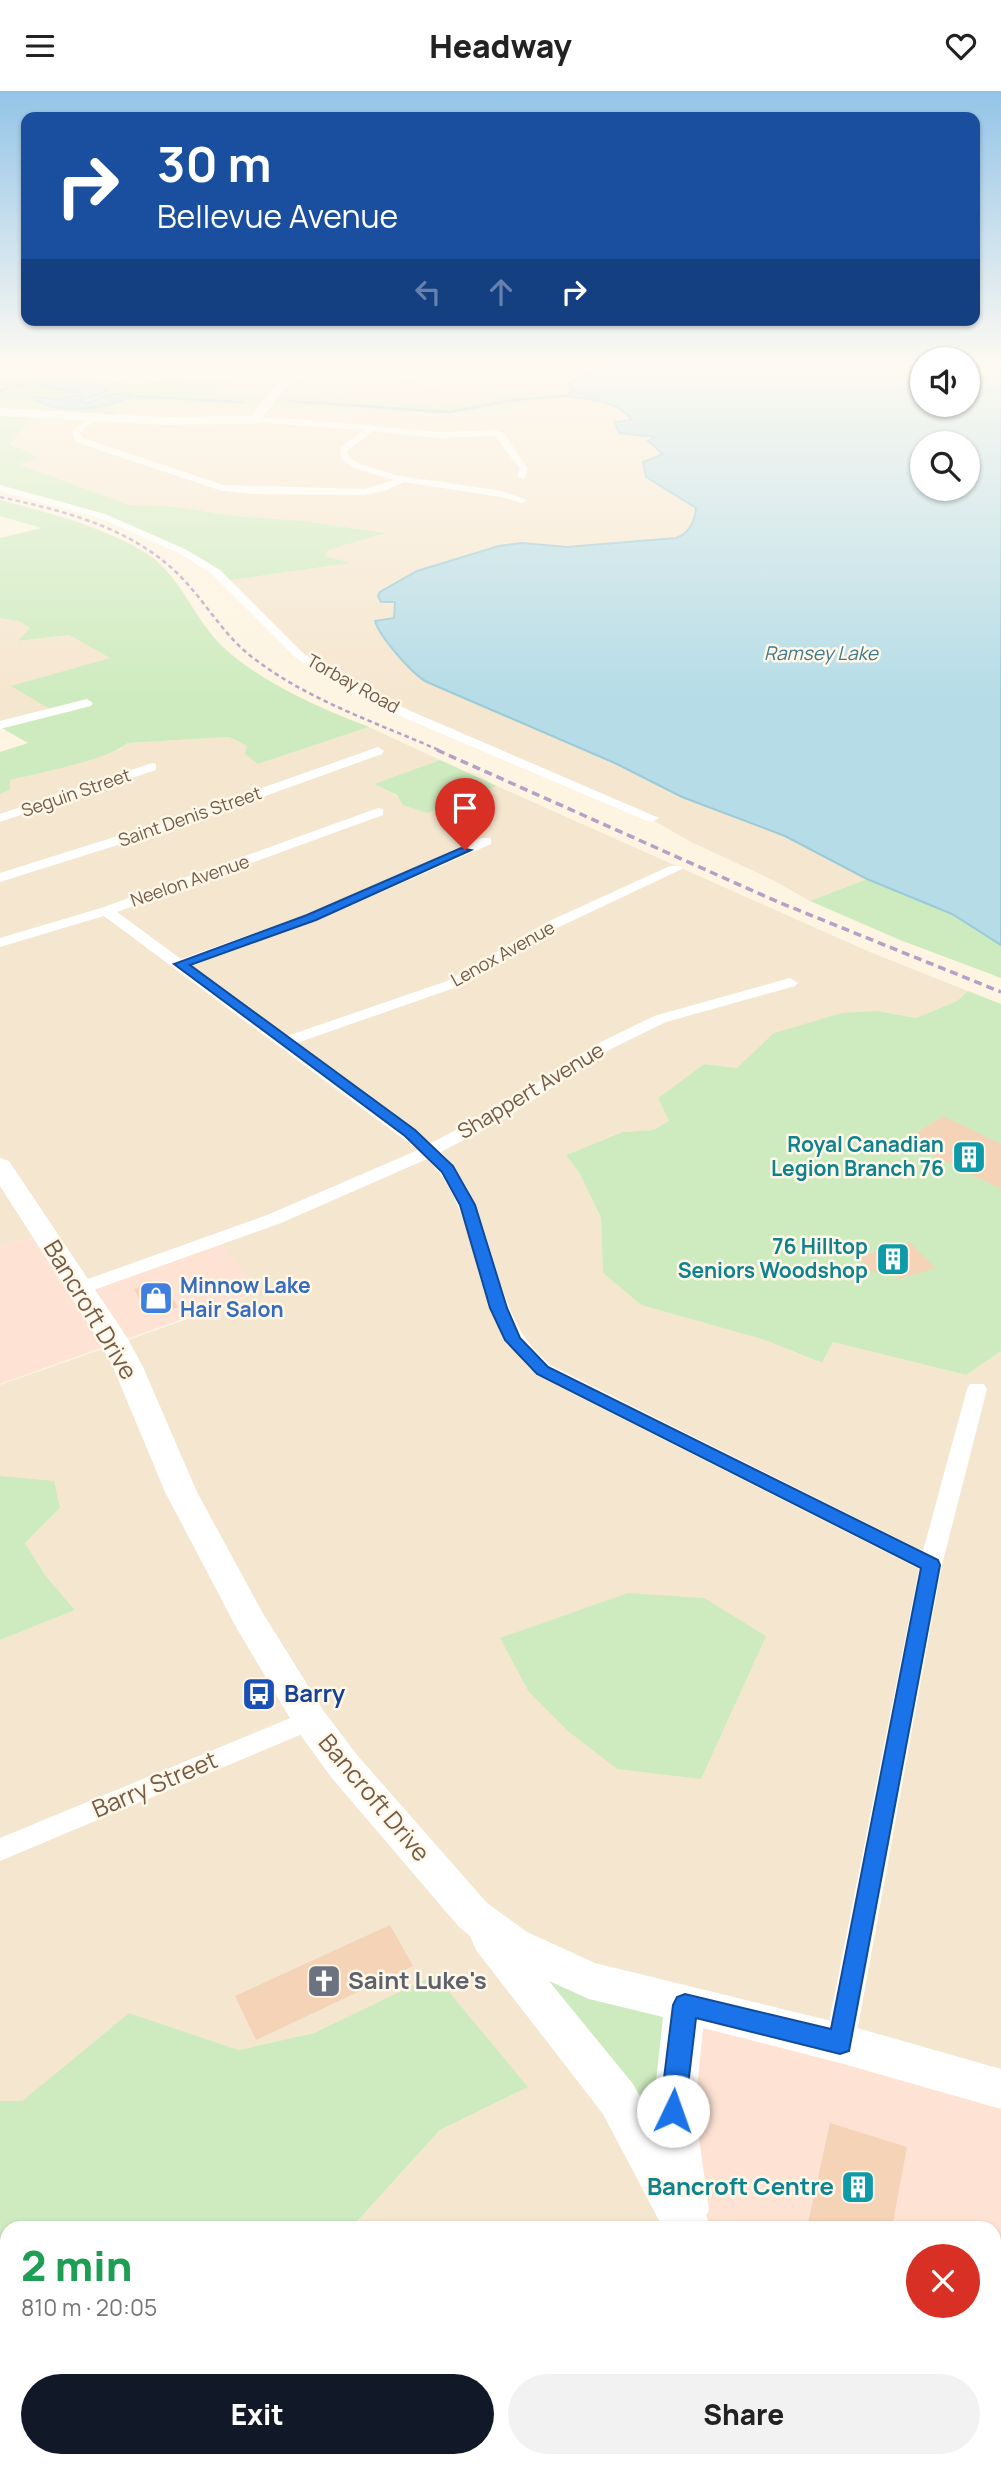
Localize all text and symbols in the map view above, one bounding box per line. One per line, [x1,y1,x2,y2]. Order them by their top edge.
text: Headway [429,24,572,68]
icon: menu [21,27,59,65]
icon: heart [942,27,980,65]
text: 30 m [157,130,272,197]
icon: right [42,140,133,231]
text: Bellevue Avenue [157,194,398,238]
icon: left [409,273,447,311]
icon: ahead [482,273,520,311]
icon: right [555,273,593,311]
map controls [910,347,980,501]
button: sound [910,347,980,417]
button: search [910,431,980,501]
water label: Ramsey Lake [764,640,880,666]
street label: Torbay Road [303,648,404,718]
street label: Seguin Street [18,762,134,822]
pin [435,778,495,850]
street label: Saint Denis Street [115,780,264,852]
icon: arrive [446,789,484,827]
street label: Neelon Avenue [127,849,252,912]
street label: Lenox Avenue [446,915,559,992]
street label: Shappert Avenue [452,1035,609,1145]
place label: Royal Canadian Legion Branch 76 [771,1130,944,1182]
building icon: Royal Canadian Legion Branch 76 [950,1138,988,1176]
place label: 76 Hilltop Seniors Woodshop [678,1232,868,1284]
street label: Bancroft Drive [37,1233,146,1385]
building icon: 76 Hilltop Seniors Woodshop [874,1240,912,1278]
place label: Minnow Lake Hair Salon [180,1271,311,1323]
shop icon: Minnow Lake Hair Salon [137,1279,175,1317]
bus stop icon: Barry [240,1675,278,1713]
place label: Barry [284,1676,346,1709]
street label: Bancroft Drive [312,1726,438,1868]
street label: Barry Street [87,1742,222,1825]
church icon: Saint Luke's [305,1962,343,2000]
place label: Saint Luke's [348,1963,487,1996]
position arrow [636,2074,710,2148]
building icon: Bancroft Centre [839,2168,877,2206]
place label: Bancroft Centre [647,2169,834,2202]
text: 2 min [21,2236,132,2294]
button: close [906,2244,980,2318]
text: 810 m · 20:05 [21,2291,157,2323]
button: Exit [21,2374,494,2454]
button: Share [508,2374,980,2454]

